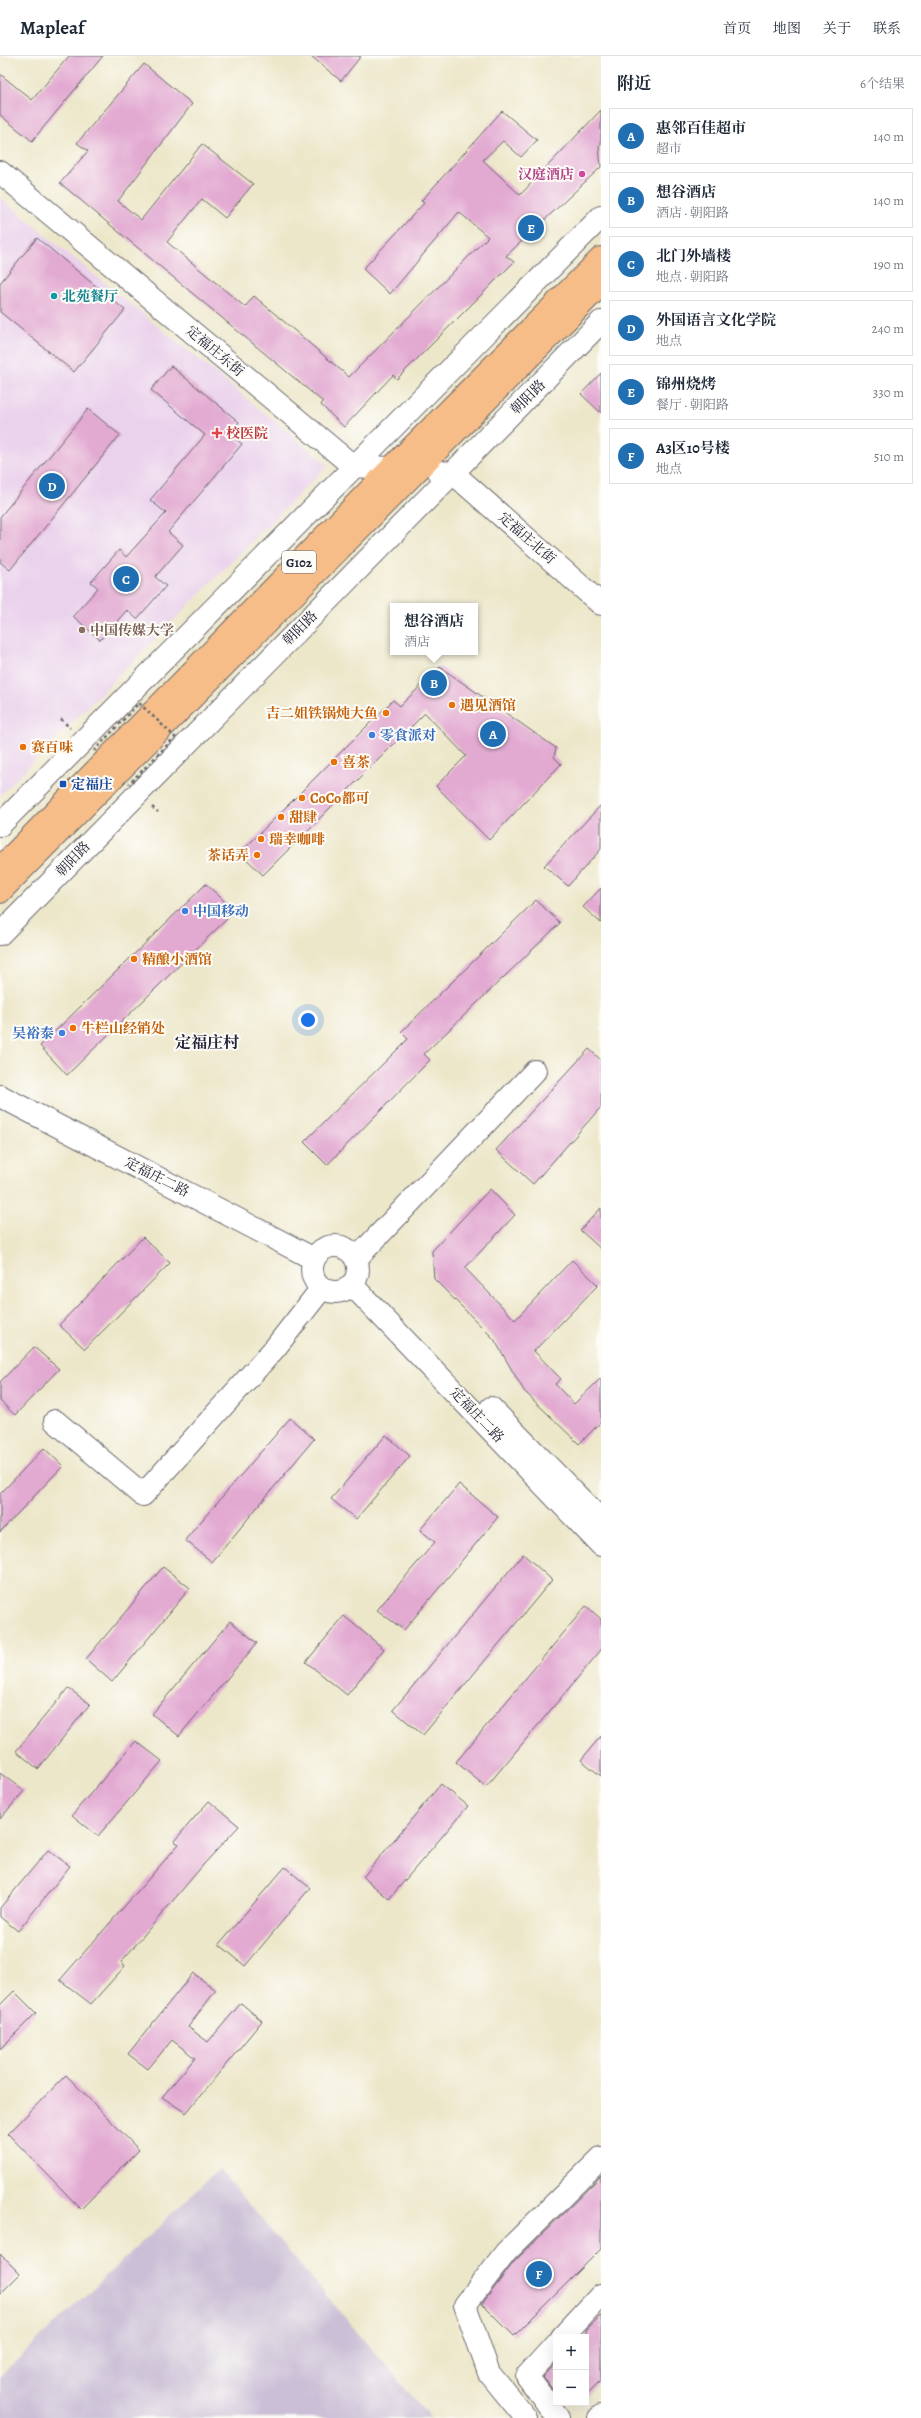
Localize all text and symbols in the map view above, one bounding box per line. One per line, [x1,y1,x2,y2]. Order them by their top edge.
text: Mapleaf [20,15,85,41]
text: 首页 [723,19,751,38]
text: 地图 [773,19,801,38]
text: 关于 [823,19,851,38]
text: 联系 [873,19,901,38]
text: 附近 [617,72,651,95]
text: 6个结果 [860,75,905,92]
text: 惠邻百佳超市 [656,118,746,138]
text: A [627,128,635,145]
text: 140 m [873,128,904,145]
text: 超市 [656,140,682,157]
place label: 汉庭酒店 [518,165,574,184]
marker: 汉庭酒店 [577,169,587,179]
text: 想谷酒店 [656,182,716,202]
text: B [627,192,635,209]
text: 140 m [873,192,904,209]
text: 酒店 · 朝阳路 [656,204,729,221]
pin: E [518,213,544,243]
text: 北门外墙楼 [656,246,731,266]
text: C [627,256,635,273]
text: 190 m [873,256,904,273]
text: 地点 · 朝阳路 [656,268,729,285]
place label: 北苑餐厅 [62,287,118,306]
marker: 北苑餐厅 [49,291,59,301]
text: 外国语言文化学院 [656,310,776,330]
text: D [626,320,636,337]
text: 240 m [872,320,904,337]
street label: 定福庄东街 [182,321,248,381]
text: 地点 [656,332,682,349]
text: 锦州烧烤 [656,374,716,394]
street label: 朝阳路 [506,375,550,419]
text: E [627,384,635,401]
text: 330 m [873,384,904,401]
text: 餐厅 · 朝阳路 [656,396,729,413]
place label: 校医院 [226,424,268,443]
marker: 校医院 [211,427,223,439]
text: A3区10号楼 [656,438,730,458]
text: F [628,448,634,465]
text: 510 m [874,448,904,465]
text: 地点 [656,460,682,477]
pin: D [39,471,65,501]
street label: 定福庄北街 [494,508,560,568]
road number: G102 [282,551,316,573]
pin: C [113,564,139,594]
popup [390,603,478,655]
street label: 朝阳路 [278,606,322,650]
text: 想谷酒店 [404,611,464,631]
place label: 中国传媒大学 [90,621,174,640]
marker: 中国传媒大学 [77,625,87,635]
text: 酒店 [404,633,430,650]
pin: B [421,668,447,698]
place label: 遇见酒馆 [460,696,516,715]
marker: 遇见酒馆 [447,700,457,710]
place label: 吉二姐铁锅炖大鱼 [266,704,378,723]
marker: 吉二姐铁锅炖大鱼 [381,708,391,718]
pin: A [480,719,506,749]
place label: 零食派对 [380,726,436,745]
marker: 零食派对 [367,730,377,740]
place label: 赛百味 [31,738,74,757]
marker: 赛百味 [18,742,28,752]
place label: 喜茶 [342,753,370,772]
marker: 喜茶 [329,757,339,767]
place label: 定福庄 [71,775,113,794]
marker: 定福庄 [58,779,68,789]
place label: CoCo都可 [310,789,369,808]
marker: CoCo都可 [297,793,307,803]
place label: 甜肆 [289,808,317,827]
marker: 甜肆 [276,812,286,822]
place label: 瑞幸咖啡 [269,830,325,849]
marker: 瑞幸咖啡 [256,834,266,844]
street label: 朝阳路 [52,837,94,881]
place label: 茶话弄 [207,846,249,865]
marker: 茶话弄 [252,850,262,860]
place label: 中国移动 [193,902,249,921]
marker: 中国移动 [180,906,190,916]
place label: 精酿小酒馆 [142,950,212,969]
marker: 精酿小酒馆 [129,954,139,964]
your location [298,1010,318,1030]
place label: 牛栏山经销处 [81,1019,165,1038]
marker: 牛栏山经销处 [68,1023,78,1033]
place label: 吴裕泰 [12,1024,54,1043]
marker: 吴裕泰 [57,1028,67,1038]
district label: 定福庄村 [175,1032,239,1054]
street label: 定福庄二路 [122,1153,192,1201]
street label: 定福庄二路 [446,1383,508,1447]
pin: F [526,2259,552,2289]
map controls [553,2334,589,2406]
button: + [553,2334,589,2370]
button: − [553,2370,589,2406]

